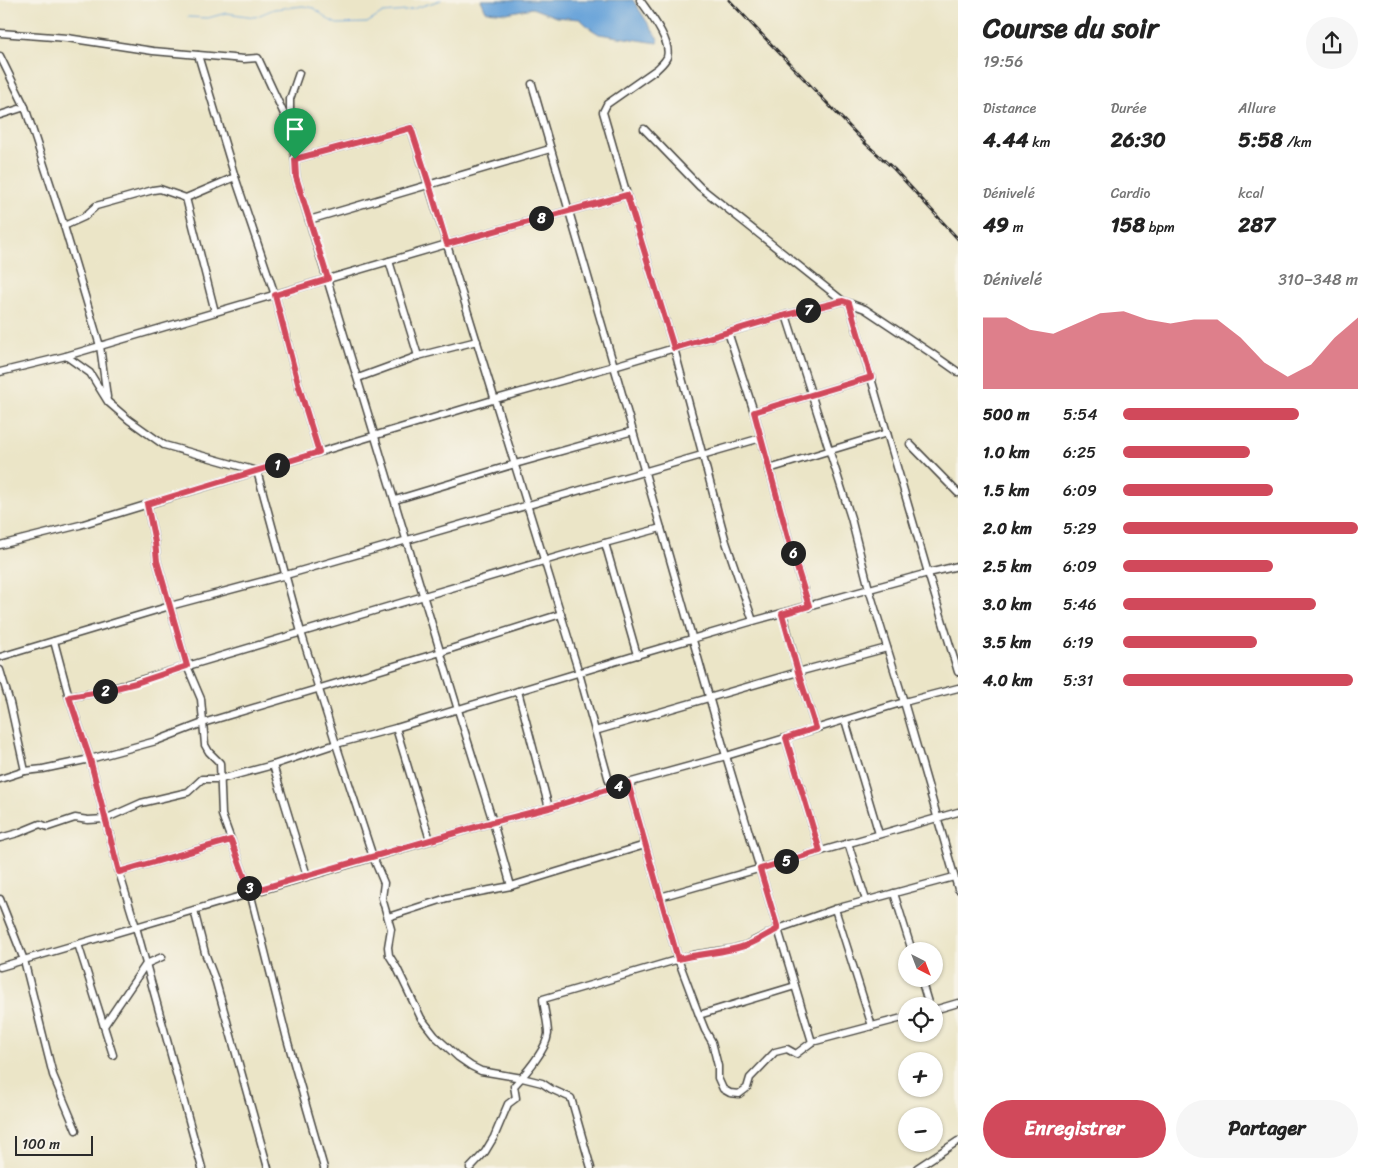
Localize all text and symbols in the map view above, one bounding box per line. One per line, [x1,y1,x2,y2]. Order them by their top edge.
text: Course du soir [983,3,1158,52]
button: share [1306,17,1358,69]
text: 19:56 [983,47,1023,76]
text: Distance [983,96,1036,121]
text: Durée [1111,96,1147,121]
text: Allure [1238,96,1276,121]
pin [274,108,316,159]
icon: arrive [281,115,309,143]
text: 4.44 [983,121,1029,159]
text: 26:30 [1111,121,1166,159]
text: 5:58 [1238,121,1283,159]
text: km [1029,130,1051,155]
text: /km [1283,130,1312,155]
text: Dénivelé [983,181,1035,206]
text: Cardio [1111,181,1150,206]
text: kcal [1238,181,1264,206]
pin: 8 [528,206,554,230]
text: 8 [537,206,546,231]
text: 49 [983,206,1009,244]
text: 158 [1111,206,1145,244]
text: 287 [1238,206,1275,244]
text: m [1009,215,1023,240]
text: bpm [1145,215,1175,240]
text: Dénivelé [983,265,1042,294]
text: 310–348 m [1278,265,1358,294]
pin: 7 [796,298,820,322]
text: 7 [805,298,813,323]
text: 500 m [983,400,1029,429]
text: 5:54 [1063,400,1097,429]
text: 1.0 km [983,438,1030,467]
text: 6:25 [1063,438,1096,467]
pin: 1 [264,452,290,478]
text: 1 [274,453,281,478]
text: 1.5 km [983,476,1029,505]
text: 6:09 [1063,476,1097,505]
text: 2.0 km [983,514,1032,543]
text: 5:29 [1063,514,1097,543]
pin: 6 [780,540,806,566]
text: 6 [790,541,797,566]
text: 2.5 km [983,552,1032,581]
text: 6:09 [1063,552,1097,581]
text: 3.0 km [983,590,1032,619]
text: 5:46 [1063,590,1097,619]
text: 3.5 km [983,628,1031,657]
text: 6:19 [1063,628,1094,657]
text: 4.0 km [983,666,1033,695]
text: 5:31 [1063,666,1093,695]
pin: 2 [92,678,118,704]
text: 2 [101,679,110,704]
pin: 4 [606,774,630,798]
text: 4 [614,774,623,799]
pin: 5 [774,848,798,874]
text: 5 [782,849,791,874]
pin: 3 [236,876,262,900]
text: 3 [246,876,253,901]
north arrow [898,942,942,988]
map controls [898,942,943,1152]
button: locate [898,997,943,1042]
button: + [898,1052,943,1097]
button: Enregistrer [983,1100,1166,1158]
button: Partager [1176,1100,1358,1158]
button: − [898,1107,943,1152]
text: 100 m [22,1132,60,1157]
scale bar [15,1133,92,1156]

